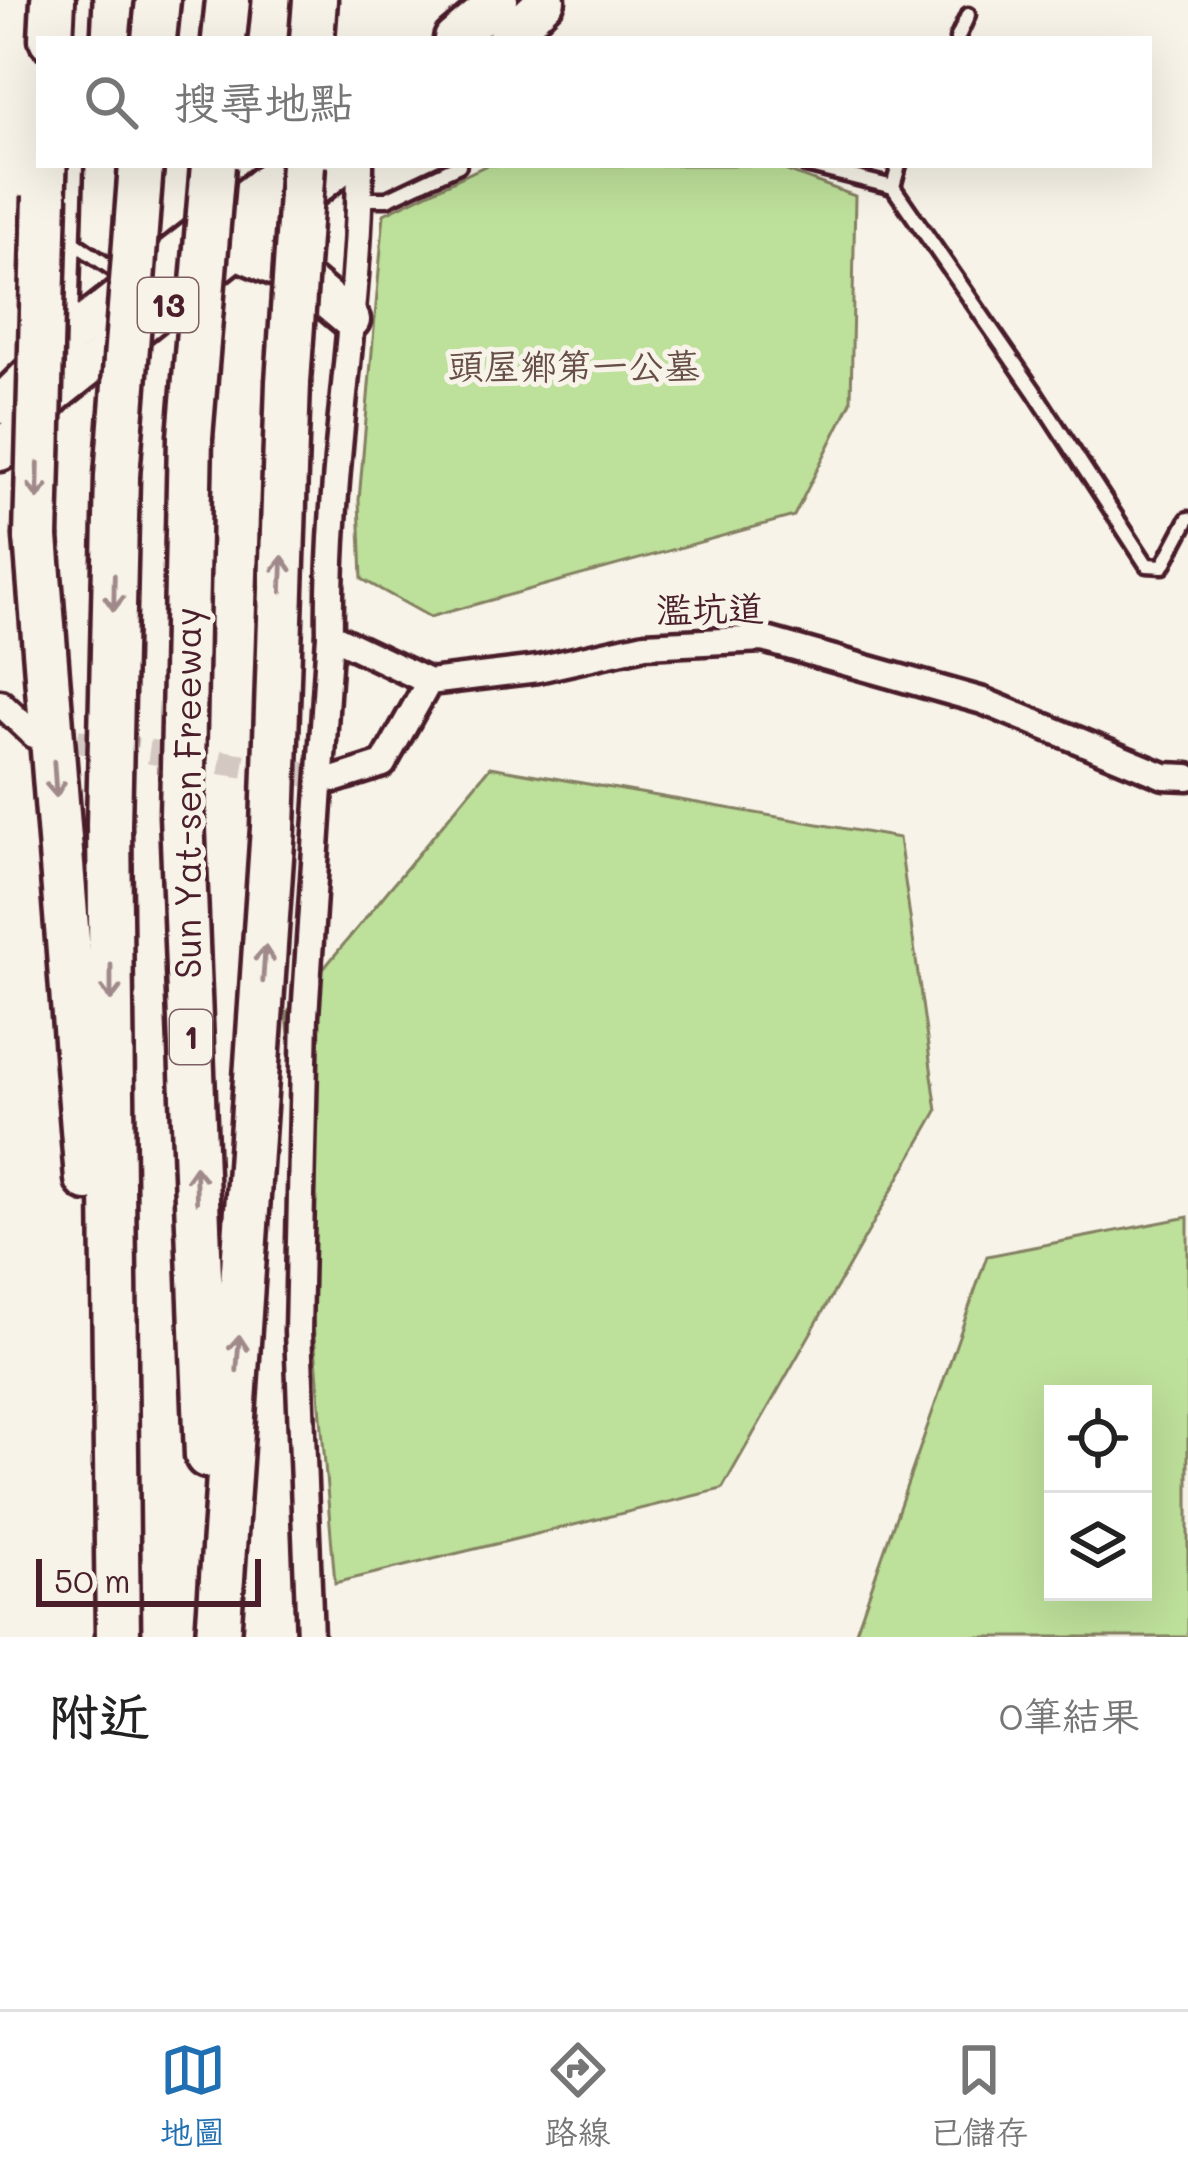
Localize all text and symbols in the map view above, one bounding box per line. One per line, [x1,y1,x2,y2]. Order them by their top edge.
search box [36,36,1152,168]
icon: search [78,69,144,135]
text: 搜尋地點 [174,72,354,130]
road number: 13 [138,278,198,332]
park label: 頭屋鄉第一公墓 [448,341,700,388]
one-way arrow [26,461,49,500]
one-way arrow [270,555,293,594]
one-way arrow [103,573,126,612]
street label: 濫坑道 [656,583,764,632]
street label: Sun Yat-sen Freeway [163,607,211,979]
one-way arrow [44,759,67,798]
one-way arrow [253,945,276,984]
one-way arrow [100,963,122,1002]
road number: 1 [170,1010,212,1064]
one-way arrow [185,1165,208,1204]
one-way arrow [226,1334,249,1373]
map controls [1044,1385,1152,1601]
button: locate [1044,1385,1152,1493]
button: layers [1044,1493,1152,1601]
scale bar [36,1553,261,1606]
text: 50 m [54,1558,130,1601]
text: 附近 [48,1681,150,1748]
text: 0筆結果 [999,1689,1140,1740]
tab: 地圖 [160,2037,226,2153]
tab: 路線 [545,2037,611,2153]
tab: 已儲存 [930,2037,1029,2153]

